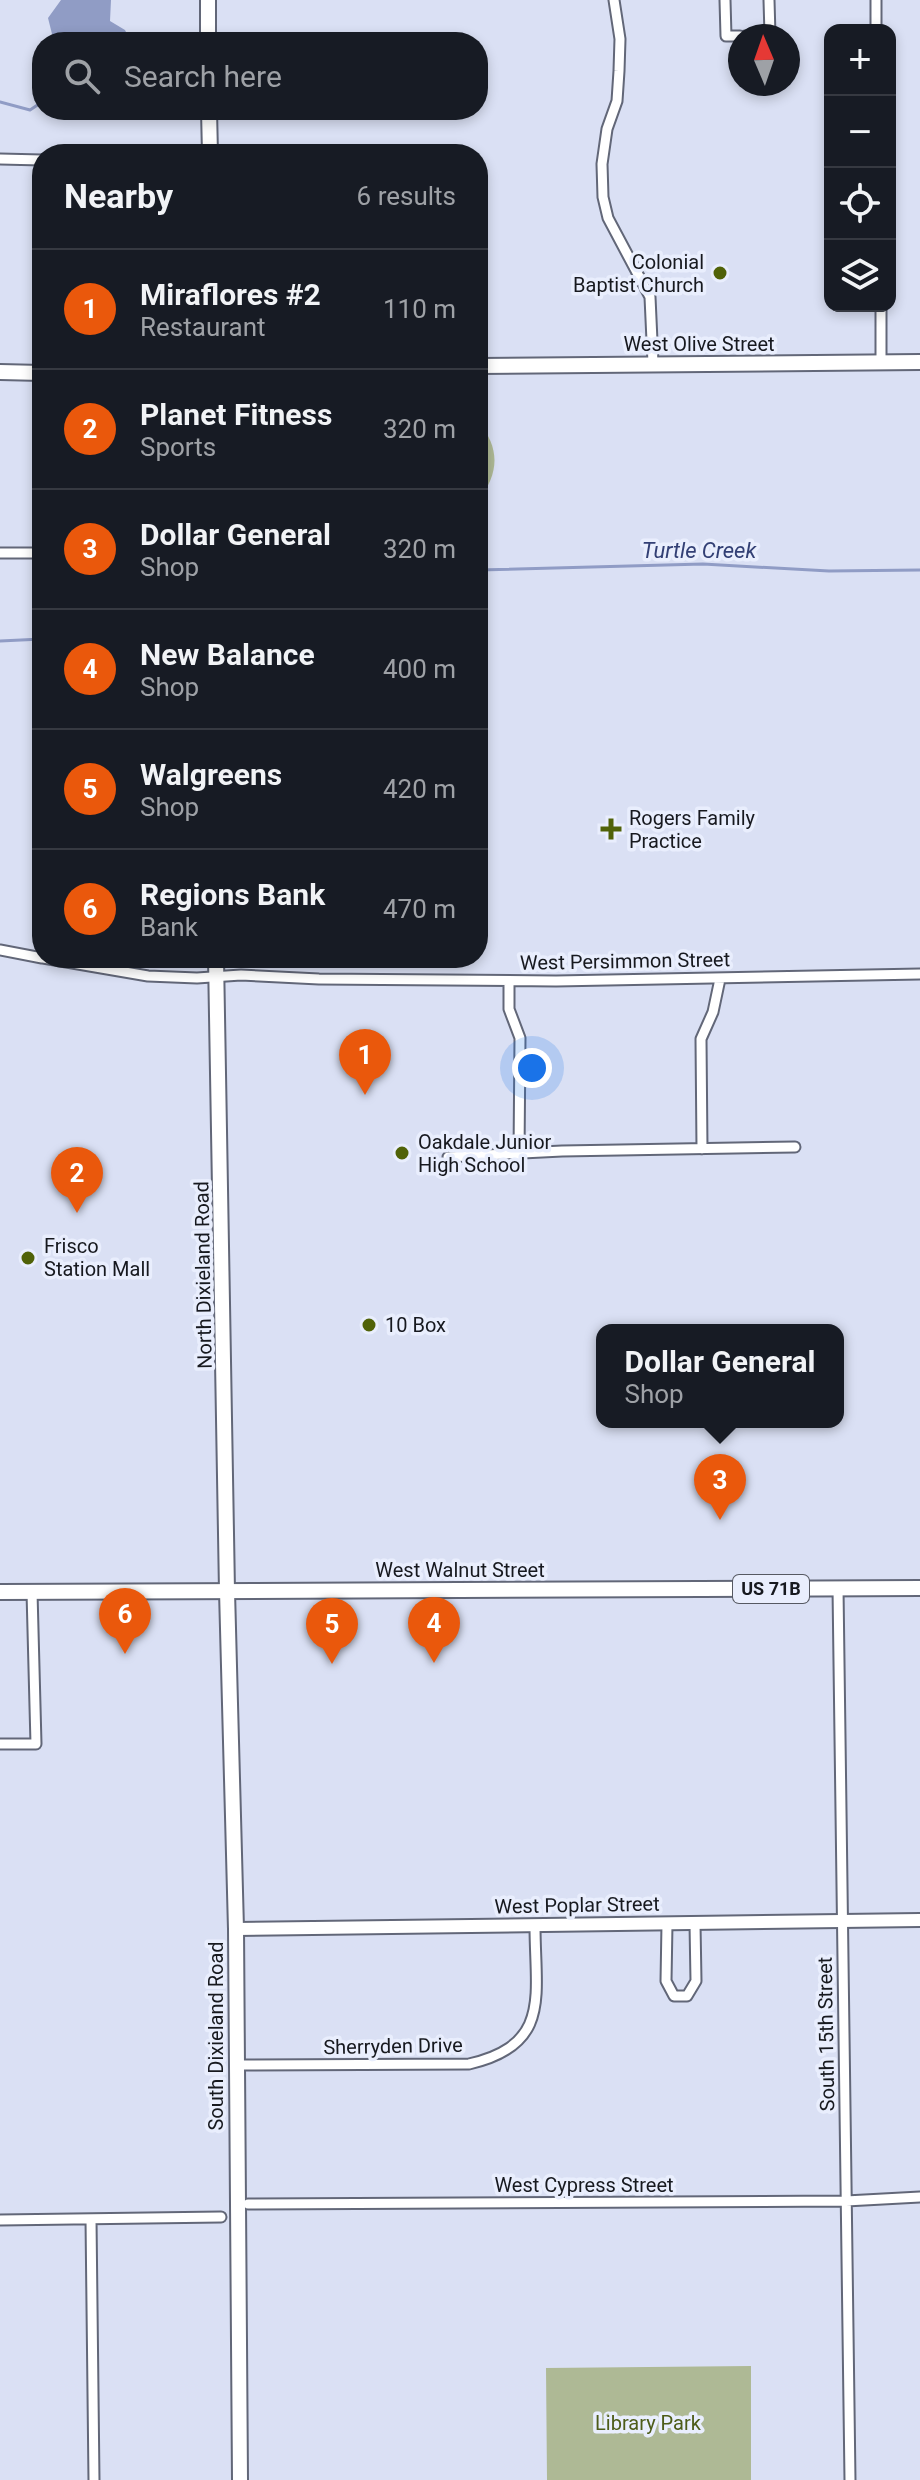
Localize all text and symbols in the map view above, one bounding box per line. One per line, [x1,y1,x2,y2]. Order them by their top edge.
north arrow [728,24,800,96]
map controls [824,24,896,312]
button: + [824,24,896,96]
search box [32,32,488,120]
icon: search [60,54,104,98]
text: Search here [124,59,282,94]
button: − [824,96,896,168]
button: locate [824,168,896,240]
text: Nearby [64,176,173,216]
text: 6 results [357,181,456,211]
button: layers [824,240,896,312]
place label: Colonial Baptist Church [573,250,704,297]
marker: Colonial Baptist Church [711,264,729,282]
text: Miraflores #2 [140,277,321,312]
text: 1 [83,294,97,324]
text: 110 m [383,294,456,324]
text: Restaurant [140,312,266,342]
street label: West Olive Street [623,332,775,356]
text: Planet Fitness [140,397,332,432]
text: 2 [83,414,97,444]
text: 320 m [383,414,456,444]
text: Sports [140,432,216,462]
text: Dollar General [140,517,331,552]
text: 3 [83,534,97,564]
text: 320 m [383,534,456,564]
water label: Turtle Creek [642,538,757,563]
text: Shop [140,552,199,582]
text: New Balance [140,637,315,672]
text: 4 [83,654,97,684]
text: 400 m [383,654,456,684]
text: Shop [140,672,199,702]
text: Walgreens [140,757,282,792]
text: 5 [83,774,97,804]
text: 420 m [383,774,456,804]
text: Shop [140,792,199,822]
place label: Rogers Family Practice [629,806,755,853]
marker: Rogers Family Practice [600,818,622,840]
text: Regions Bank [140,877,325,912]
text: 6 [83,894,97,924]
text: 470 m [383,894,456,924]
text: Bank [140,912,198,942]
street label: West Persimmon Street [520,947,730,975]
pin: 1 [339,1029,391,1095]
your location [512,1048,552,1088]
place label: Oakdale Junior High School [418,1130,552,1177]
marker: Oakdale Junior High School [393,1144,411,1162]
pin: 2 [51,1147,103,1213]
street label: North Dixieland Road [189,1181,217,1369]
place label: Frisco Station Mall [44,1234,150,1281]
marker: Frisco Station Mall [19,1249,37,1267]
place label: 10 Box [385,1313,446,1337]
marker: 10 Box [360,1316,378,1334]
popup [596,1324,844,1428]
text: Dollar General [625,1344,815,1379]
text: Shop [625,1379,684,1409]
pin: 3 [694,1454,746,1520]
street label: West Walnut Street [375,1558,545,1582]
road number: US 71B [733,1575,809,1603]
pin: 6 [99,1588,151,1654]
pin: 4 [408,1597,460,1663]
pin: 5 [306,1598,358,1664]
street label: West Poplar Street [494,1892,660,1918]
street label: South Dixieland Road [204,1941,228,2131]
street label: South 15th Street [813,1957,839,2111]
street label: Sherryden Drive [323,2033,463,2059]
street label: West Cypress Street [494,2173,674,2197]
park label: Library Park [595,2411,702,2435]

